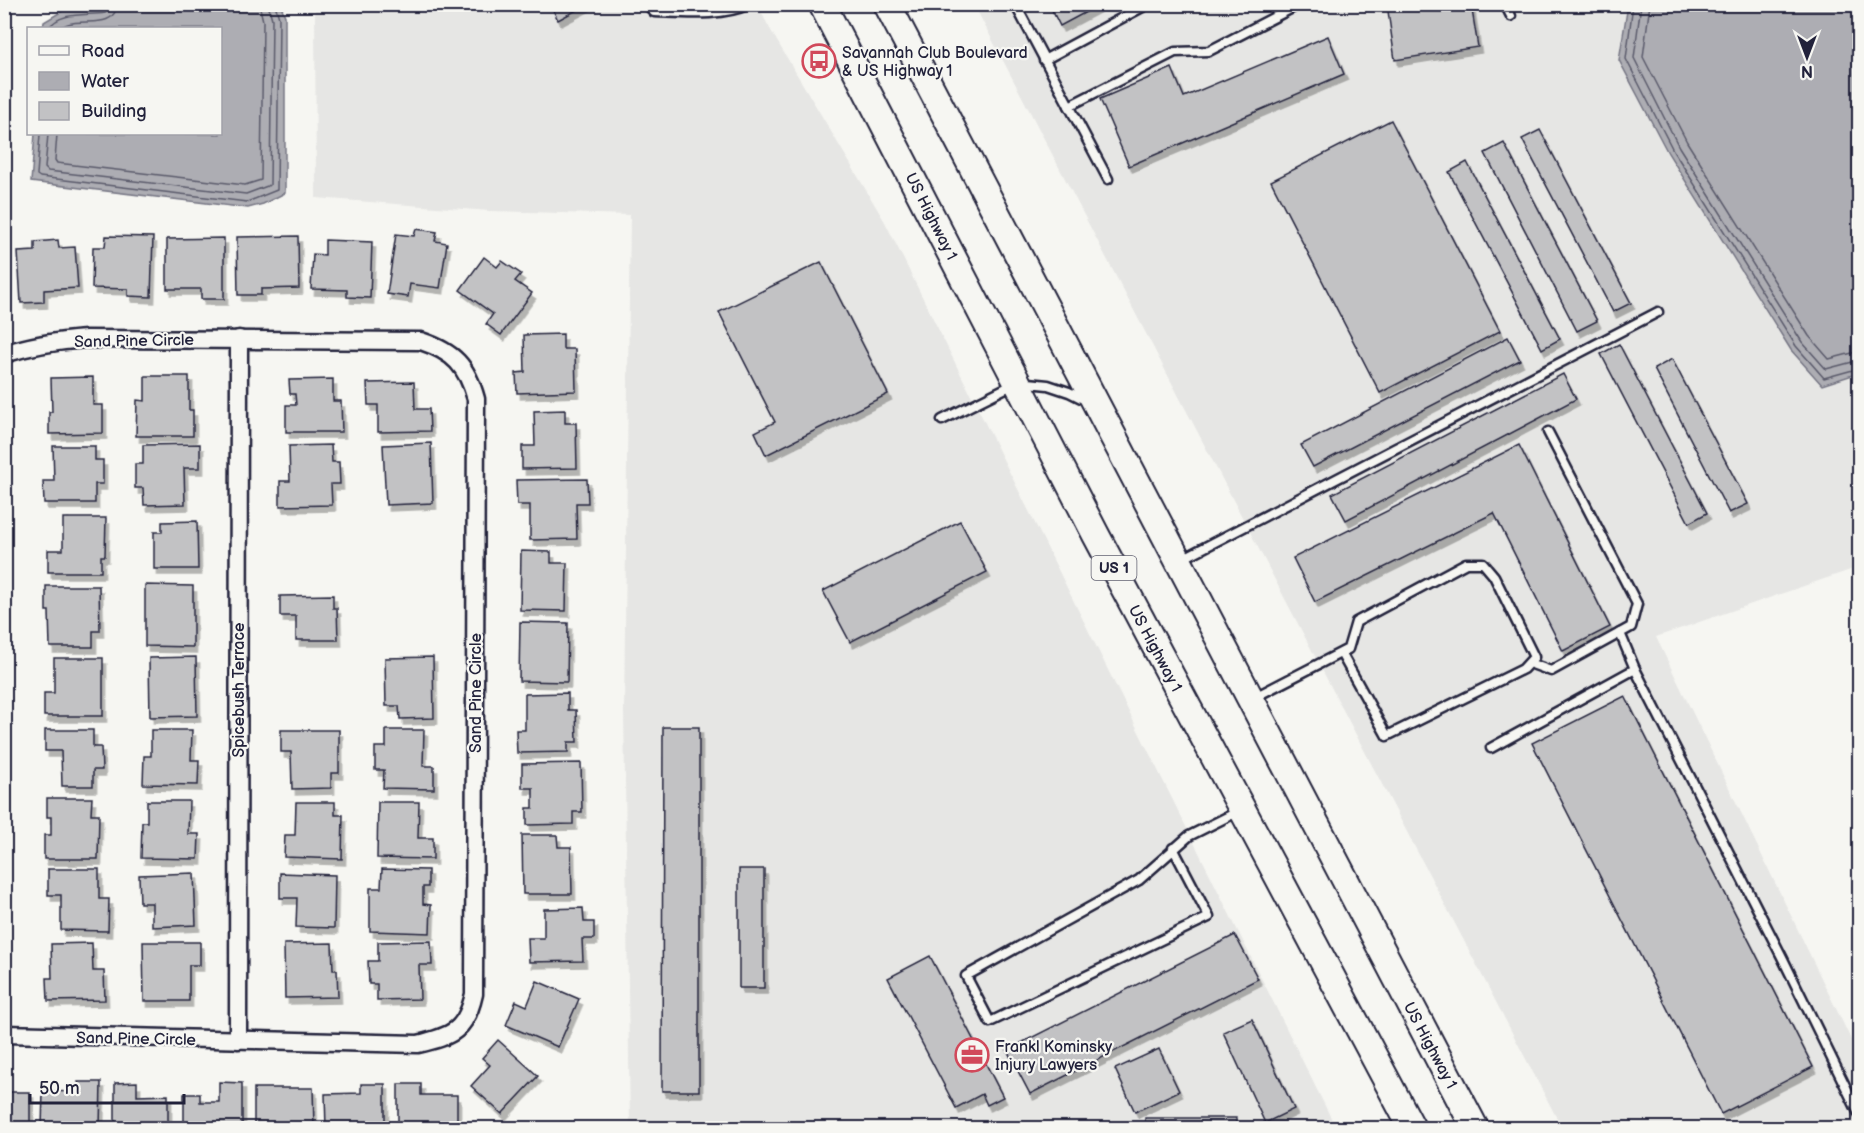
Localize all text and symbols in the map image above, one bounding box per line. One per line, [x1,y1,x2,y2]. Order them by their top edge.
legend [27,27,222,135]
north arrow [1777,27,1837,87]
text: Road [81,41,125,62]
bus stop icon: Savannah Club Boulevard & US Highway 1 [801,43,837,79]
place label: Savannah Club Boulevard & US Highway 1 [842,44,1028,81]
text: N [1801,61,1813,80]
text: Water [81,71,129,92]
text: Building [81,101,147,122]
street label: US Highway 1 [901,170,961,264]
street label: Sand Pine Circle [74,331,195,352]
road number: US 1 [1092,556,1136,580]
street label: US Highway 1 [1124,602,1185,695]
street label: Spicebush Terrace [230,622,249,757]
street label: Sand Pine Circle [467,633,486,753]
street label: US Highway 1 [1399,999,1460,1092]
street label: Sand Pine Circle [76,1029,197,1050]
office icon: Frankl Kominsky Injury Lawyers [954,1037,990,1073]
place label: Frankl Kominsky Injury Lawyers [995,1038,1113,1075]
scale bar [30,1067,184,1105]
text: 50 m [39,1078,80,1099]

